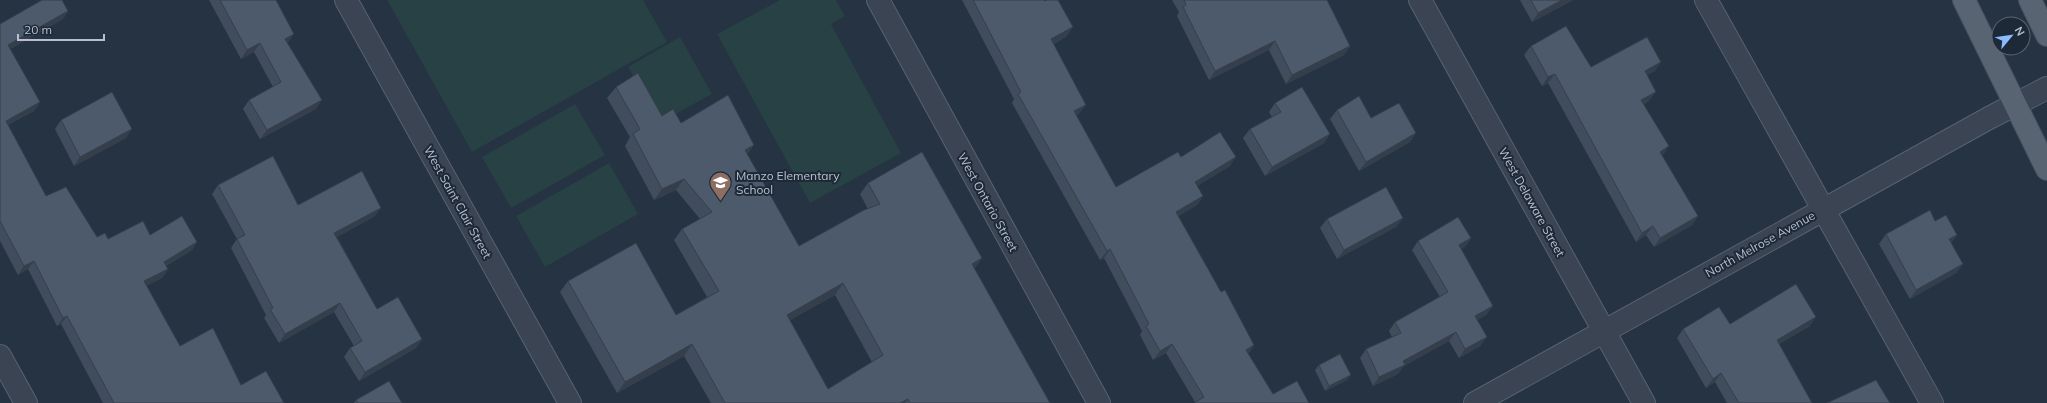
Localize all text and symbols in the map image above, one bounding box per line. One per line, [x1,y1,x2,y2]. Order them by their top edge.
scale bar [18,16,104,42]
north arrow [1991,16,2031,56]
text: 20 m [24,22,52,37]
text: N [2012,24,2028,38]
street label: West Saint Clair Street [421,143,495,261]
street label: West Delaware Street [1496,145,1568,259]
street label: West Ontario Street [955,150,1021,254]
place label: Manzo Elementary School [736,168,840,197]
school or university icon: Manzo Elementary School [708,169,734,202]
street label: North Melrose Avenue [1703,208,1817,280]

